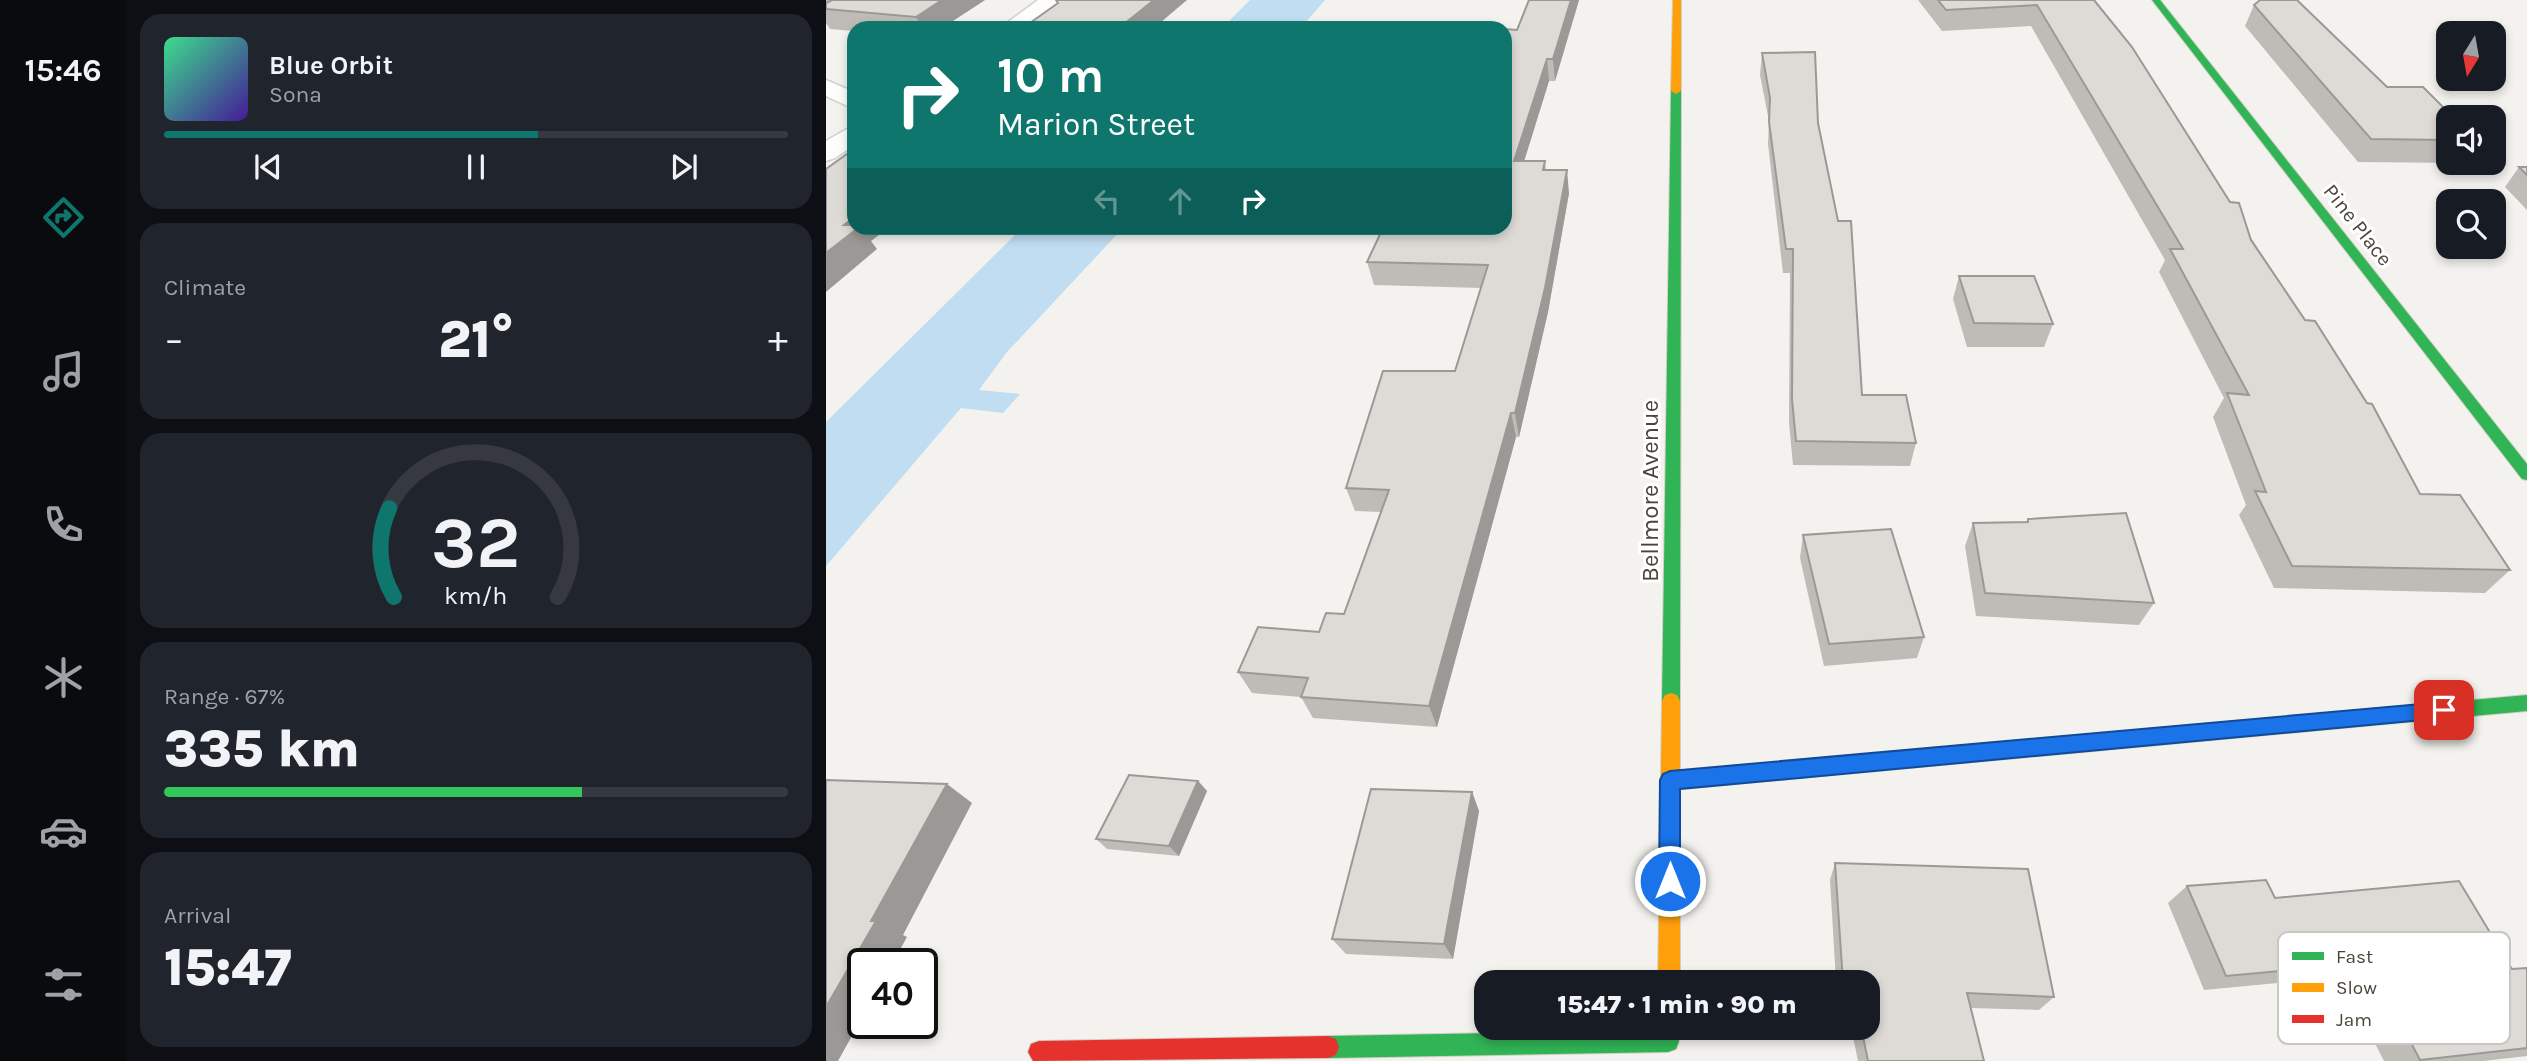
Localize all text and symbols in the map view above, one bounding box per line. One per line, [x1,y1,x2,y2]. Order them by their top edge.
north arrow [2436,21,2506,91]
map controls [2436,21,2506,259]
text: 10 m [997,47,1104,104]
icon: right [882,49,973,140]
text: Blue Orbit [269,50,393,81]
text: 15:46 [24,52,102,89]
text: Sona [269,81,322,108]
button: sound [2436,105,2506,175]
text: Marion Street [997,106,1195,143]
icon: previous [249,148,287,186]
icon: pause [457,148,495,186]
icon: next [665,148,703,186]
street label: Pine Place [2319,179,2397,271]
icon: left [1088,182,1126,220]
icon: ahead [1161,182,1199,220]
icon: right [1234,182,1272,220]
button: search [2436,189,2506,259]
icon: directions [39,193,88,242]
text: Climate [164,274,246,301]
text: 21° [438,309,514,370]
text: − [164,317,184,362]
text: + [768,317,788,362]
icon: music [39,347,88,396]
street label: Bellmore Avenue [1636,400,1664,582]
icon: phone [39,500,88,549]
text: 32 [431,500,521,585]
text: km/h [444,580,508,609]
icon: climate [39,653,88,702]
pin [2414,680,2474,740]
text: Range · 67% [164,683,285,710]
icon: arrive [2425,691,2463,729]
text: 335 km [164,718,360,779]
icon: car [39,807,88,856]
position arrow [1633,844,1707,918]
text: Arrival [164,902,231,929]
legend [2278,932,2510,1044]
text: 15:47 [164,937,292,998]
text: Fast [2336,946,2373,968]
speed limit sign: 40 [847,948,938,1039]
icon: filters [39,960,88,1009]
text: Slow [2336,977,2377,999]
text: 15:47 · 1 min · 90 m [1557,989,1797,1020]
text: Jam [2336,1009,2372,1031]

